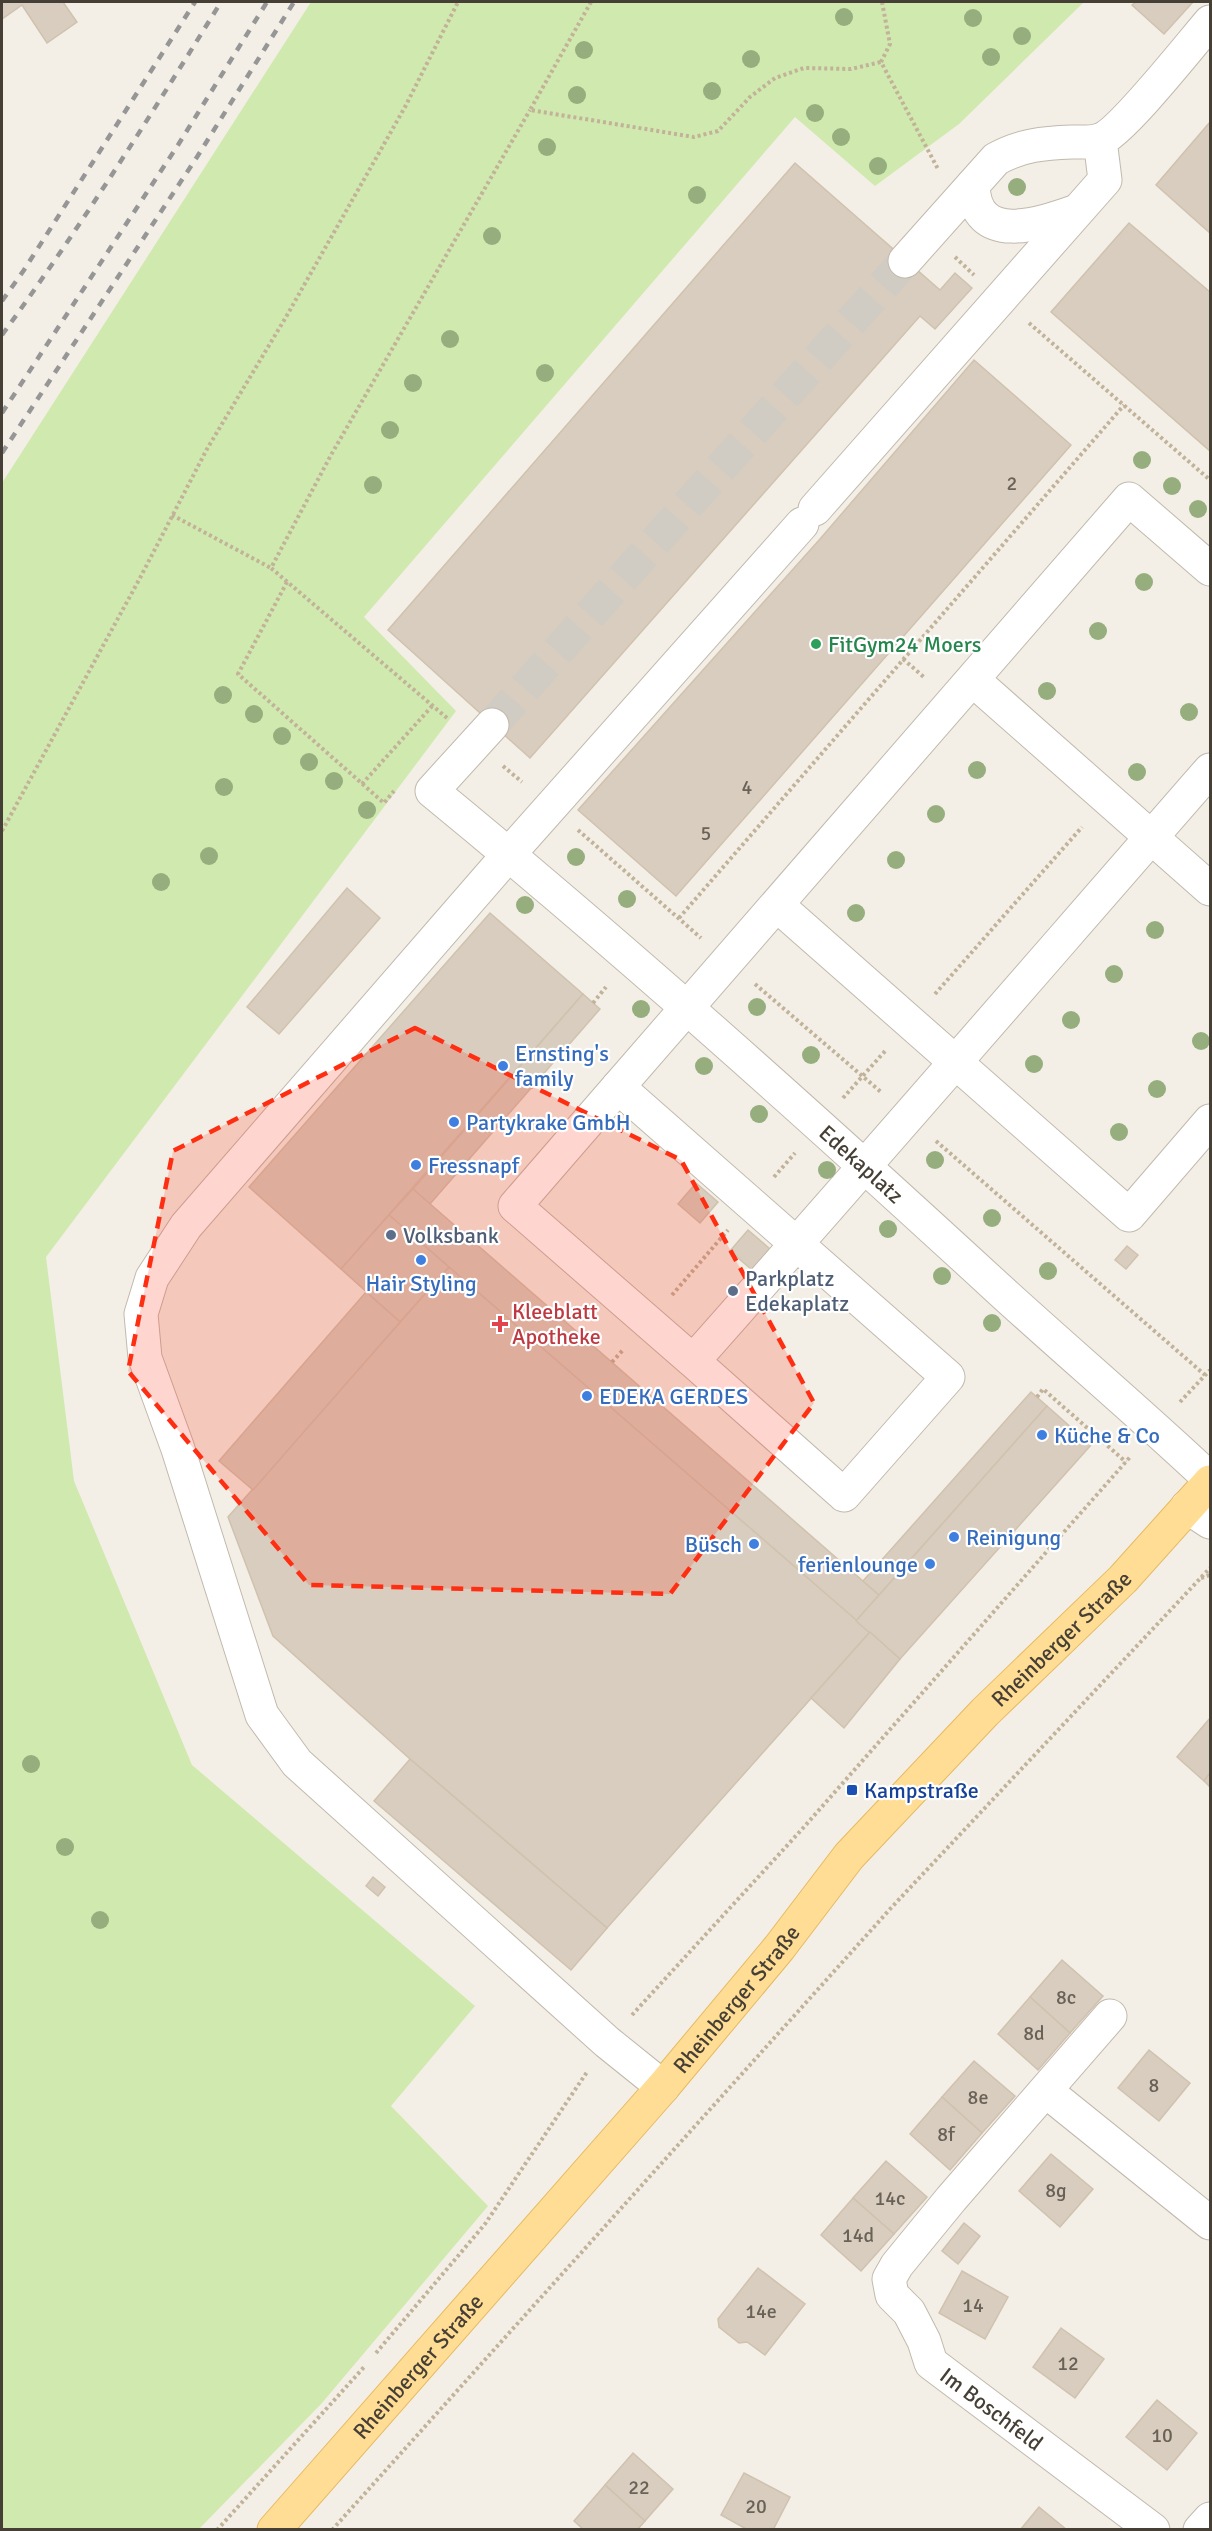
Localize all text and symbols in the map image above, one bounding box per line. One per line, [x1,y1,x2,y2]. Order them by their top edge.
house number: 2 [1007,471,1017,496]
place label: FitGym24 Moers [828,631,981,658]
marker: FitGym24 Moers [809,637,823,651]
house number: 4 [742,775,753,800]
house number: 5 [701,821,711,846]
place label: Ernsting's family [515,1040,609,1092]
marker: Ernsting's family [496,1059,510,1073]
place label: Partykrake GmbH [466,1109,630,1136]
marker: Partykrake GmbH [447,1115,461,1129]
street label: Edekaplatz [814,1119,909,1209]
place label: Fressnapf [428,1152,521,1179]
marker: Fressnapf [409,1158,423,1172]
place label: Volksbank [403,1222,499,1249]
marker: Volksbank [384,1228,398,1242]
marker: Hair Styling [414,1253,428,1267]
place label: Parkplatz Edekaplatz [745,1265,849,1317]
place label: Hair Styling [365,1270,477,1297]
marker: Parkplatz Edekaplatz [726,1284,740,1298]
place label: Kleeblatt Apotheke [512,1298,601,1350]
marker: Kleeblatt Apotheke [493,1317,507,1331]
place label: EDEKA GERDES [599,1383,748,1410]
marker: EDEKA GERDES [580,1389,594,1403]
place label: Küche & Co [1054,1422,1160,1449]
marker: Küche & Co [1035,1428,1049,1442]
place label: Reinigung [966,1524,1061,1551]
marker: Reinigung [947,1530,961,1544]
place label: Büsch [685,1531,742,1558]
marker: Büsch [747,1537,761,1551]
place label: ferienlounge [798,1551,918,1578]
marker: ferienlounge [923,1557,937,1571]
street label: Rheinberger Straße [986,1566,1138,1713]
place label: Kampstraße [864,1777,979,1804]
marker: Kampstraße [845,1783,859,1797]
street label: Rheinberger Straße [667,1920,806,2079]
house number: 8c [1056,1985,1076,2010]
house number: 8d [1023,2021,1045,2046]
house number: 8 [1149,2073,1159,2098]
house number: 8e [968,2085,988,2110]
house number: 8f [937,2122,956,2147]
house number: 8g [1045,2178,1067,2203]
house number: 14c [874,2186,906,2211]
house number: 14d [842,2223,874,2248]
street label: Rheinberger Straße [347,2288,489,2445]
house number: 14 [962,2293,984,2318]
house number: 14e [745,2299,777,2324]
house number: 12 [1057,2351,1079,2376]
street label: Im Boschfeld [935,2362,1048,2457]
house number: 10 [1151,2423,1173,2448]
house number: 22 [628,2475,650,2500]
house number: 20 [745,2494,767,2519]

